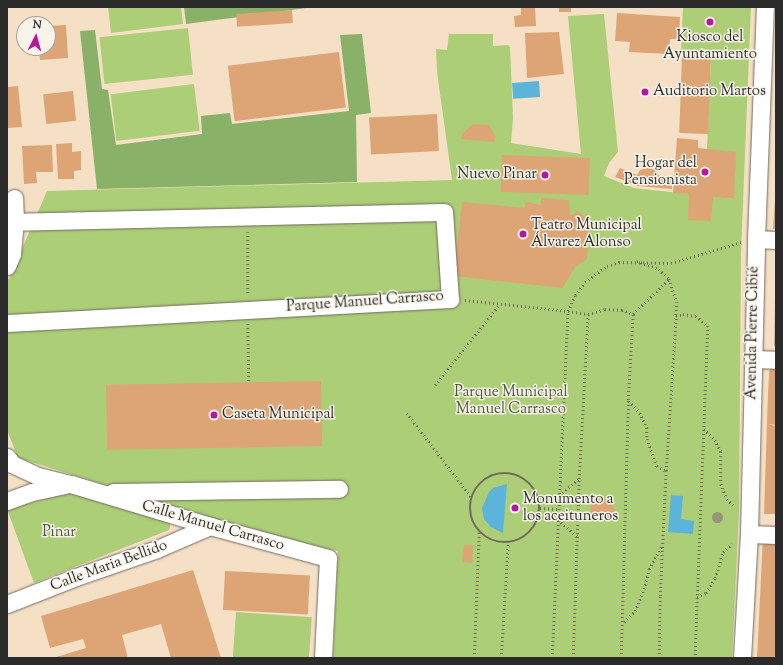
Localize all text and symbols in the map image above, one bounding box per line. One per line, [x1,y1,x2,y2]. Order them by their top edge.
north arrow [16,16,56,56]
text: N [32,17,42,33]
marker: Kiosco del Ayuntamiento [705,17,715,27]
place label: Kiosco del Ayuntamiento [663,28,757,63]
place label: Auditorio Martos [653,83,766,101]
marker: Auditorio Martos [640,87,650,97]
place label: Hogar del Pensionista [624,154,697,189]
place label: Nuevo Pinar [457,166,537,184]
marker: Hogar del Pensionista [700,167,710,177]
marker: Nuevo Pinar [540,170,550,180]
place label: Teatro Municipal Álvarez Alonso [531,216,642,251]
marker: Teatro Municipal Álvarez Alonso [518,229,528,239]
street label: Avenida Pierre Cibié [743,266,763,400]
street label: Parque Manuel Carrasco [286,288,444,316]
park label: Parque Municipal Manuel Carrasco [454,383,568,418]
place label: Caseta Municipal [222,406,334,424]
marker: Caseta Municipal [209,410,219,420]
place label: Monumento a los aceituneros [523,490,618,525]
street label: Calle Manuel Carrasco [140,497,286,555]
marker: Monumento a los aceituneros [510,503,520,513]
park label: Pinar [42,524,76,542]
street label: Calle Maria Bellido [48,536,170,596]

